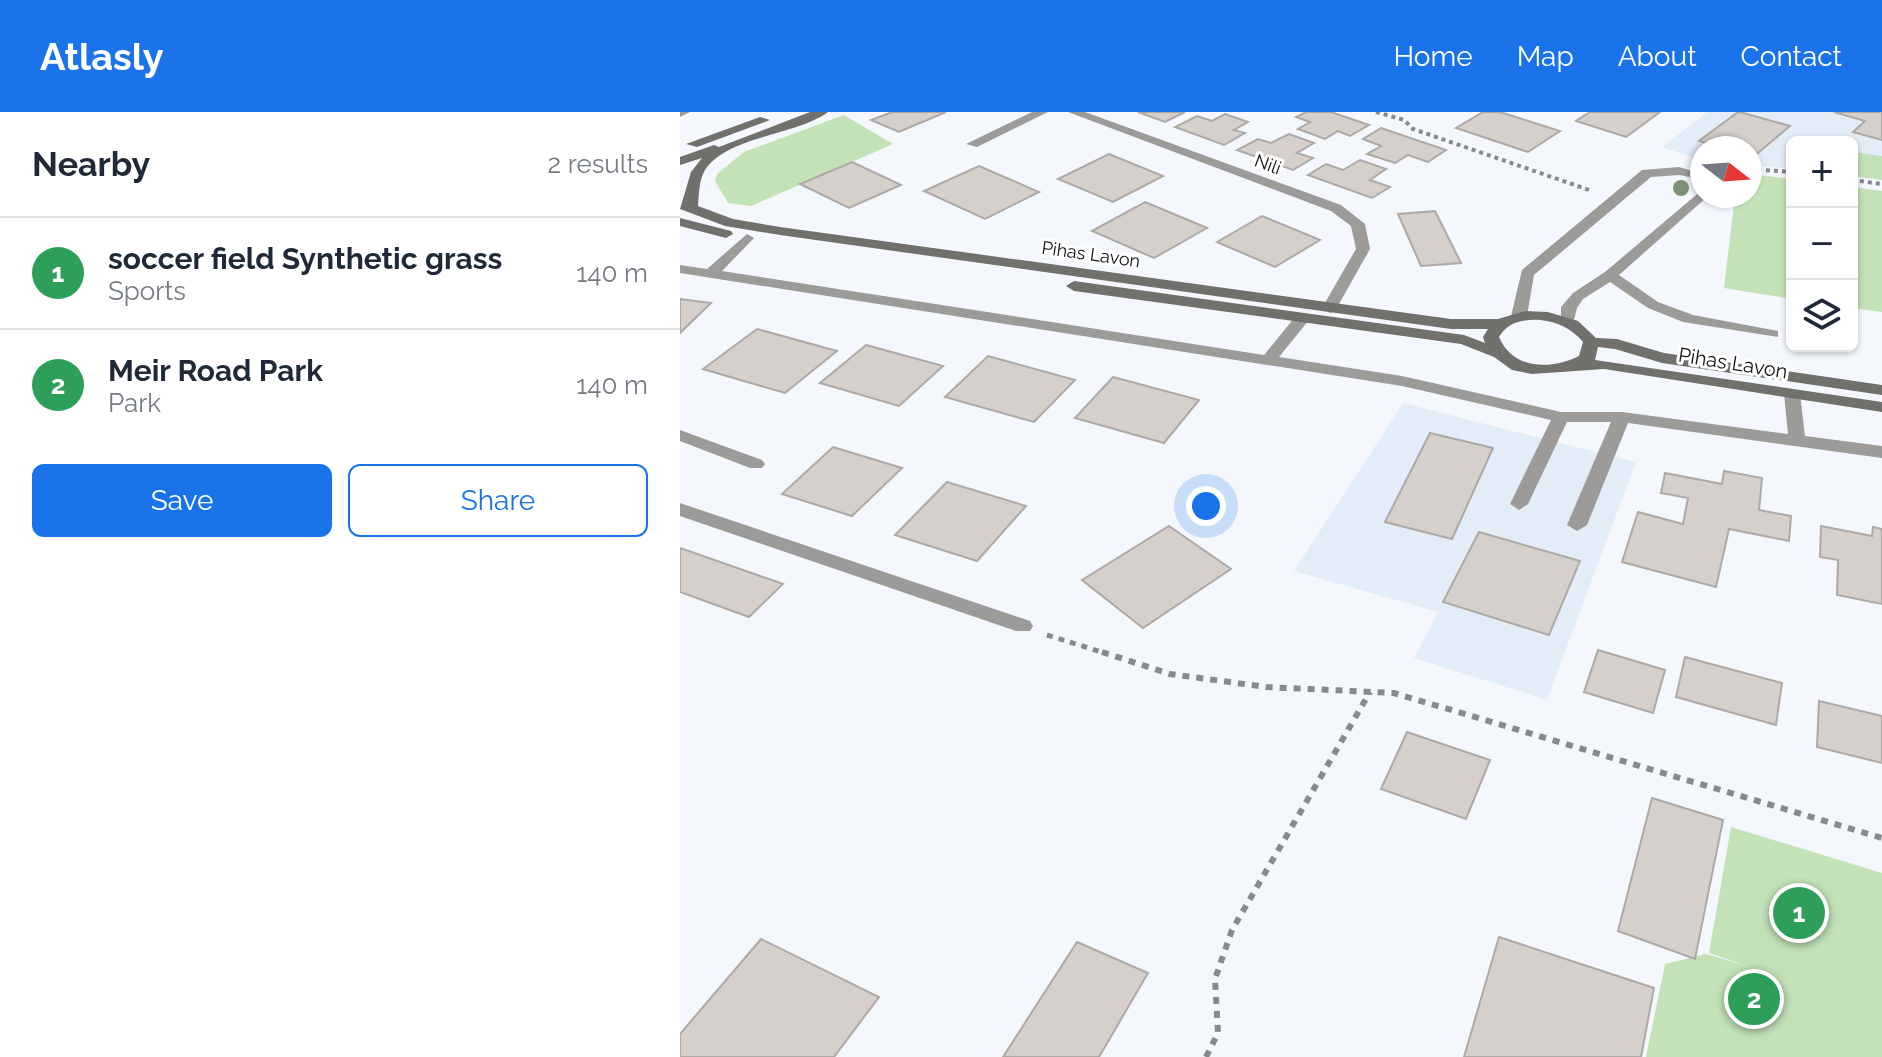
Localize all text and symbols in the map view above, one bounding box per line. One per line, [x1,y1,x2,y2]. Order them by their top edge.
text: Atlasly [40,34,164,79]
text: Home [1393,40,1473,73]
text: Map [1517,40,1574,73]
text: About [1618,40,1697,73]
text: Contact [1741,40,1842,73]
north arrow [1690,136,1762,208]
map controls [1786,136,1858,352]
button: + [1786,136,1858,208]
text: Nearby [32,144,150,184]
text: 2 results [548,149,648,179]
street label: Nili [1252,150,1284,178]
button: − [1786,208,1858,280]
street label: Pihas Lavon [1040,237,1142,271]
text: soccer field Synthetic grass [108,241,502,276]
text: 1 [52,258,64,288]
text: 140 m [576,258,648,288]
text: Sports [108,276,186,306]
button: layers [1786,280,1858,352]
street label: Pihas Lavon [1677,343,1789,383]
text: Meir Road Park [108,353,323,388]
text: 2 [51,370,65,400]
text: 140 m [576,370,648,400]
text: Park [108,388,161,418]
button: Save [32,464,332,537]
button: Share [348,464,648,537]
your location [1186,486,1226,526]
pin: 1 [1773,883,1825,943]
pin: 2 [1728,969,1780,1029]

